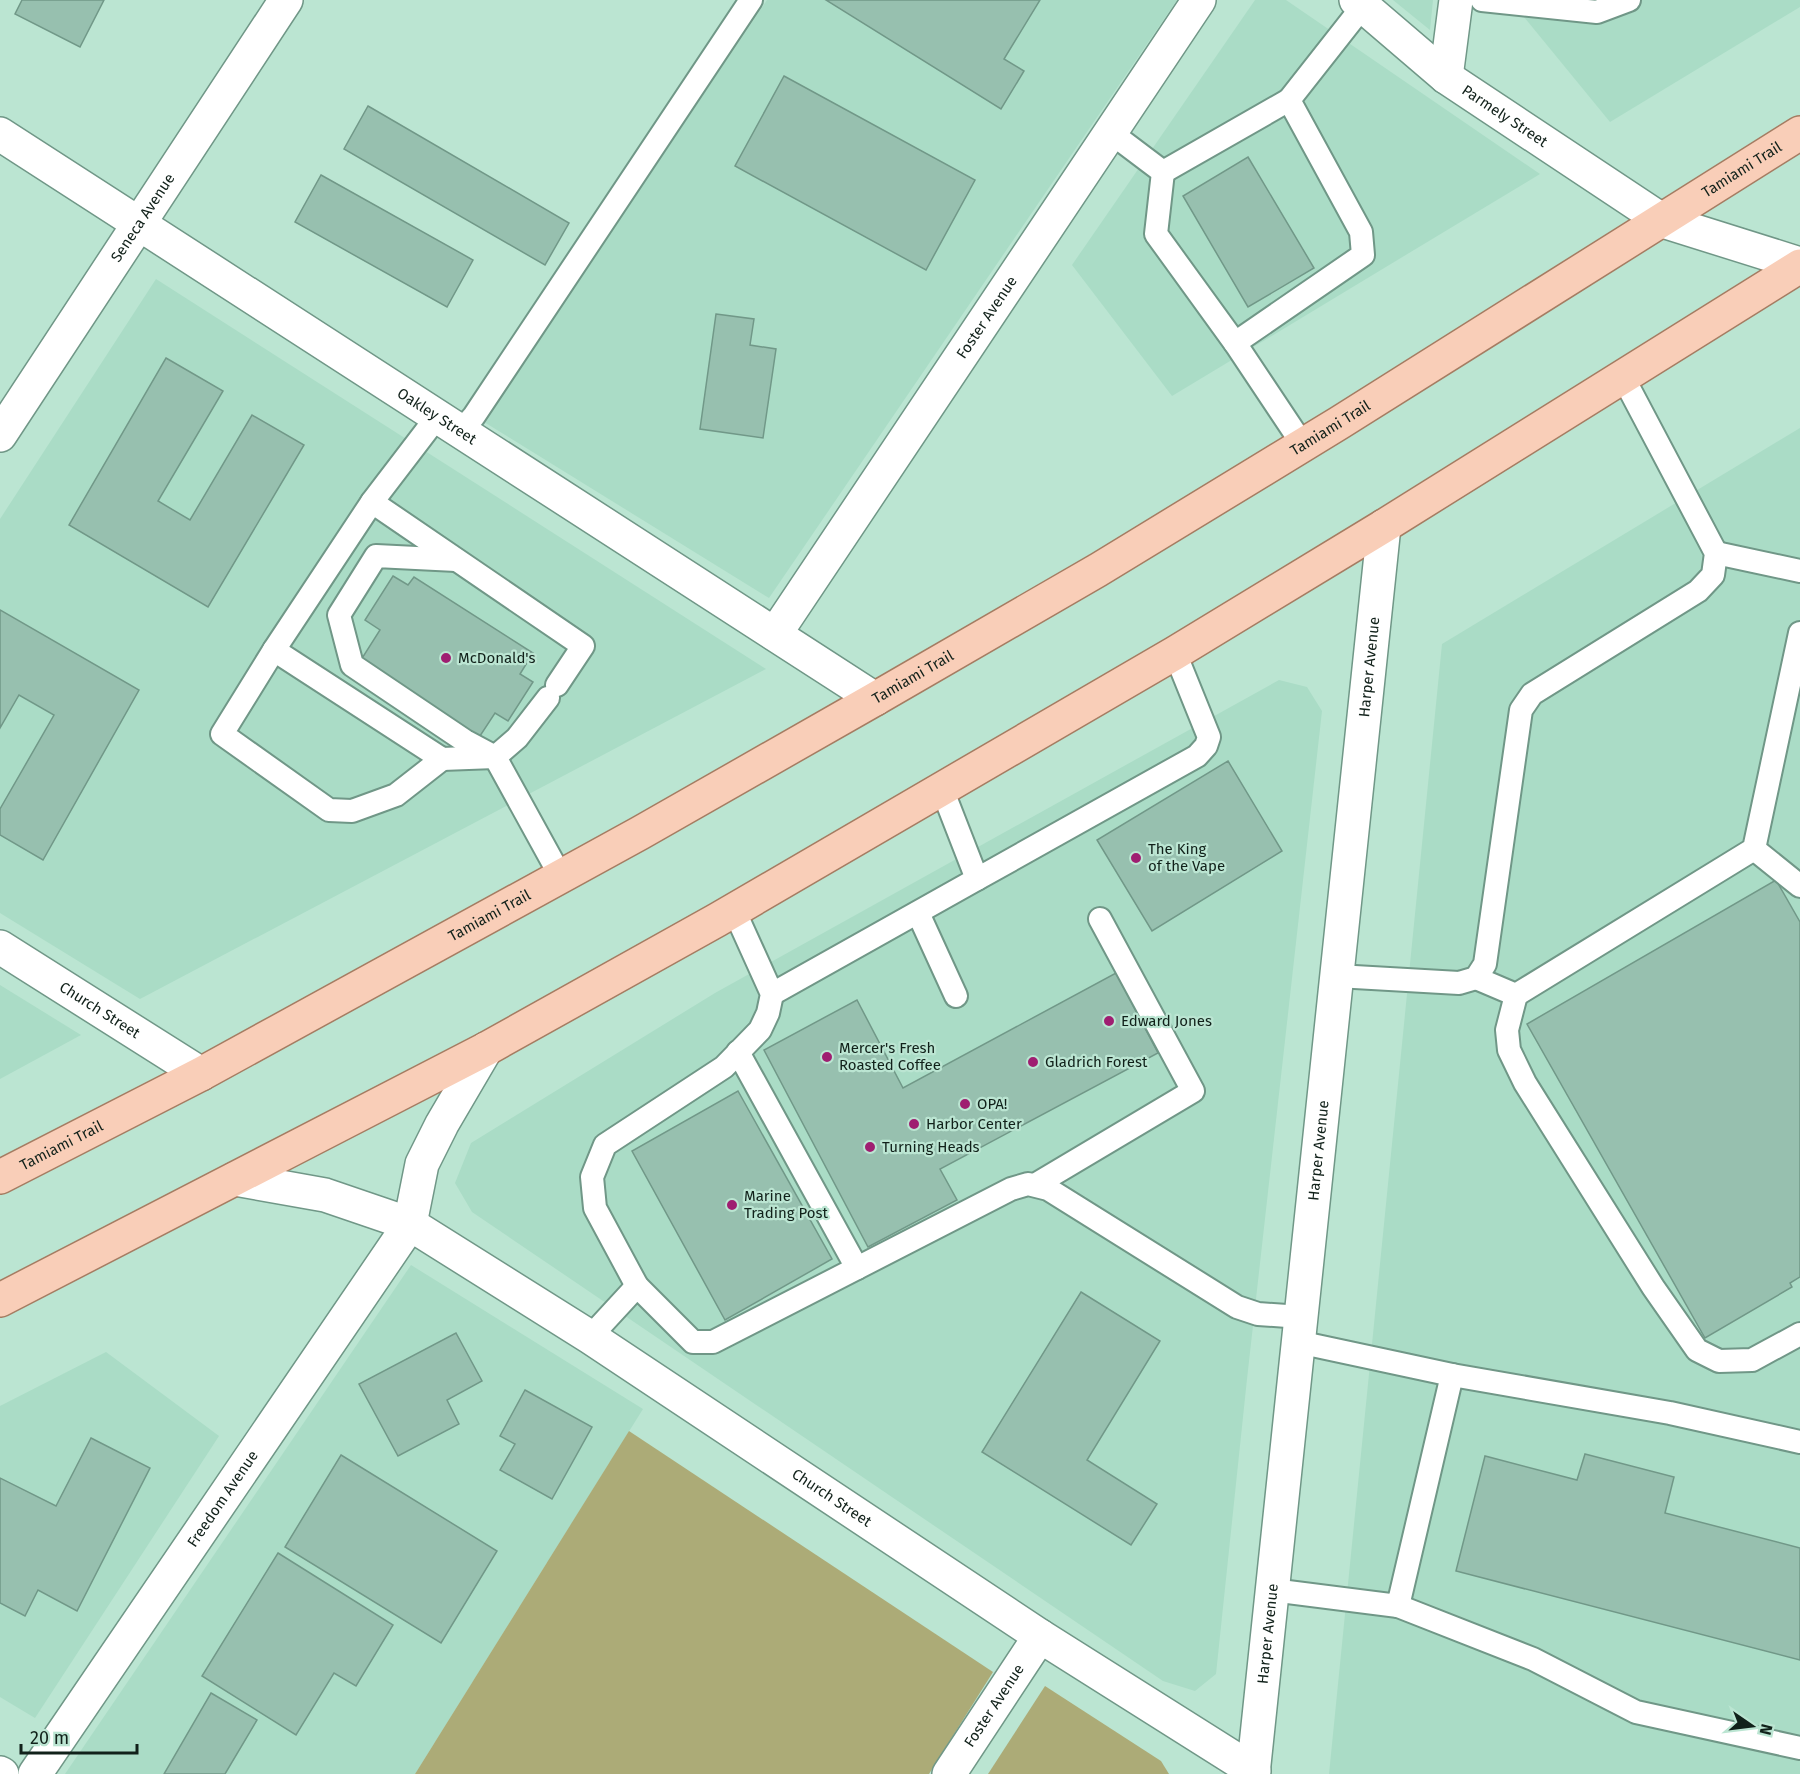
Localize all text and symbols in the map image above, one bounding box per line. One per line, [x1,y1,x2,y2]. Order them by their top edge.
street label: Parmely Street [1458,81,1552,151]
street label: Tamiami Trail [1699,137,1786,201]
street label: Seneca Avenue [107,170,178,265]
street label: Foster Avenue [953,273,1021,362]
street label: Oakley Street [394,384,480,449]
street label: Tamiami Trail [1287,396,1374,460]
street label: Harper Avenue [1355,616,1383,718]
street label: Tamiami Trail [869,646,957,708]
place label: McDonald's [458,649,536,667]
marker: McDonald's [439,651,453,665]
place label: The King of the Vape [1148,840,1225,875]
marker: The King of the Vape [1129,851,1143,865]
street label: Tamiami Trail [445,886,534,945]
street label: Church Street [56,978,144,1042]
place label: Edward Jones [1121,1012,1212,1030]
marker: Edward Jones [1102,1014,1116,1028]
place label: Mercer's Fresh Roasted Coffee [839,1039,941,1074]
marker: Mercer's Fresh Roasted Coffee [820,1050,834,1064]
place label: Gladrich Forest [1045,1053,1148,1071]
marker: Gladrich Forest [1026,1055,1040,1069]
place label: OPA! [977,1095,1007,1113]
marker: OPA! [958,1097,972,1111]
street label: Harper Avenue [1304,1099,1333,1202]
place label: Harbor Center [926,1115,1022,1133]
street label: Tamiami Trail [17,1117,106,1174]
marker: Harbor Center [907,1117,921,1131]
place label: Turning Heads [882,1138,980,1156]
marker: Turning Heads [863,1140,877,1154]
place label: Marine Trading Post [744,1187,829,1222]
marker: Marine Trading Post [725,1198,739,1212]
street label: Freedom Avenue [183,1447,262,1551]
street label: Church Street [789,1465,875,1531]
street label: Harper Avenue [1254,1583,1282,1685]
street label: Foster Avenue [960,1661,1028,1750]
north arrow [1722,1696,1782,1756]
scale bar [21,1717,136,1755]
text: N [1756,1722,1777,1737]
text: 20 m [30,1727,69,1749]

